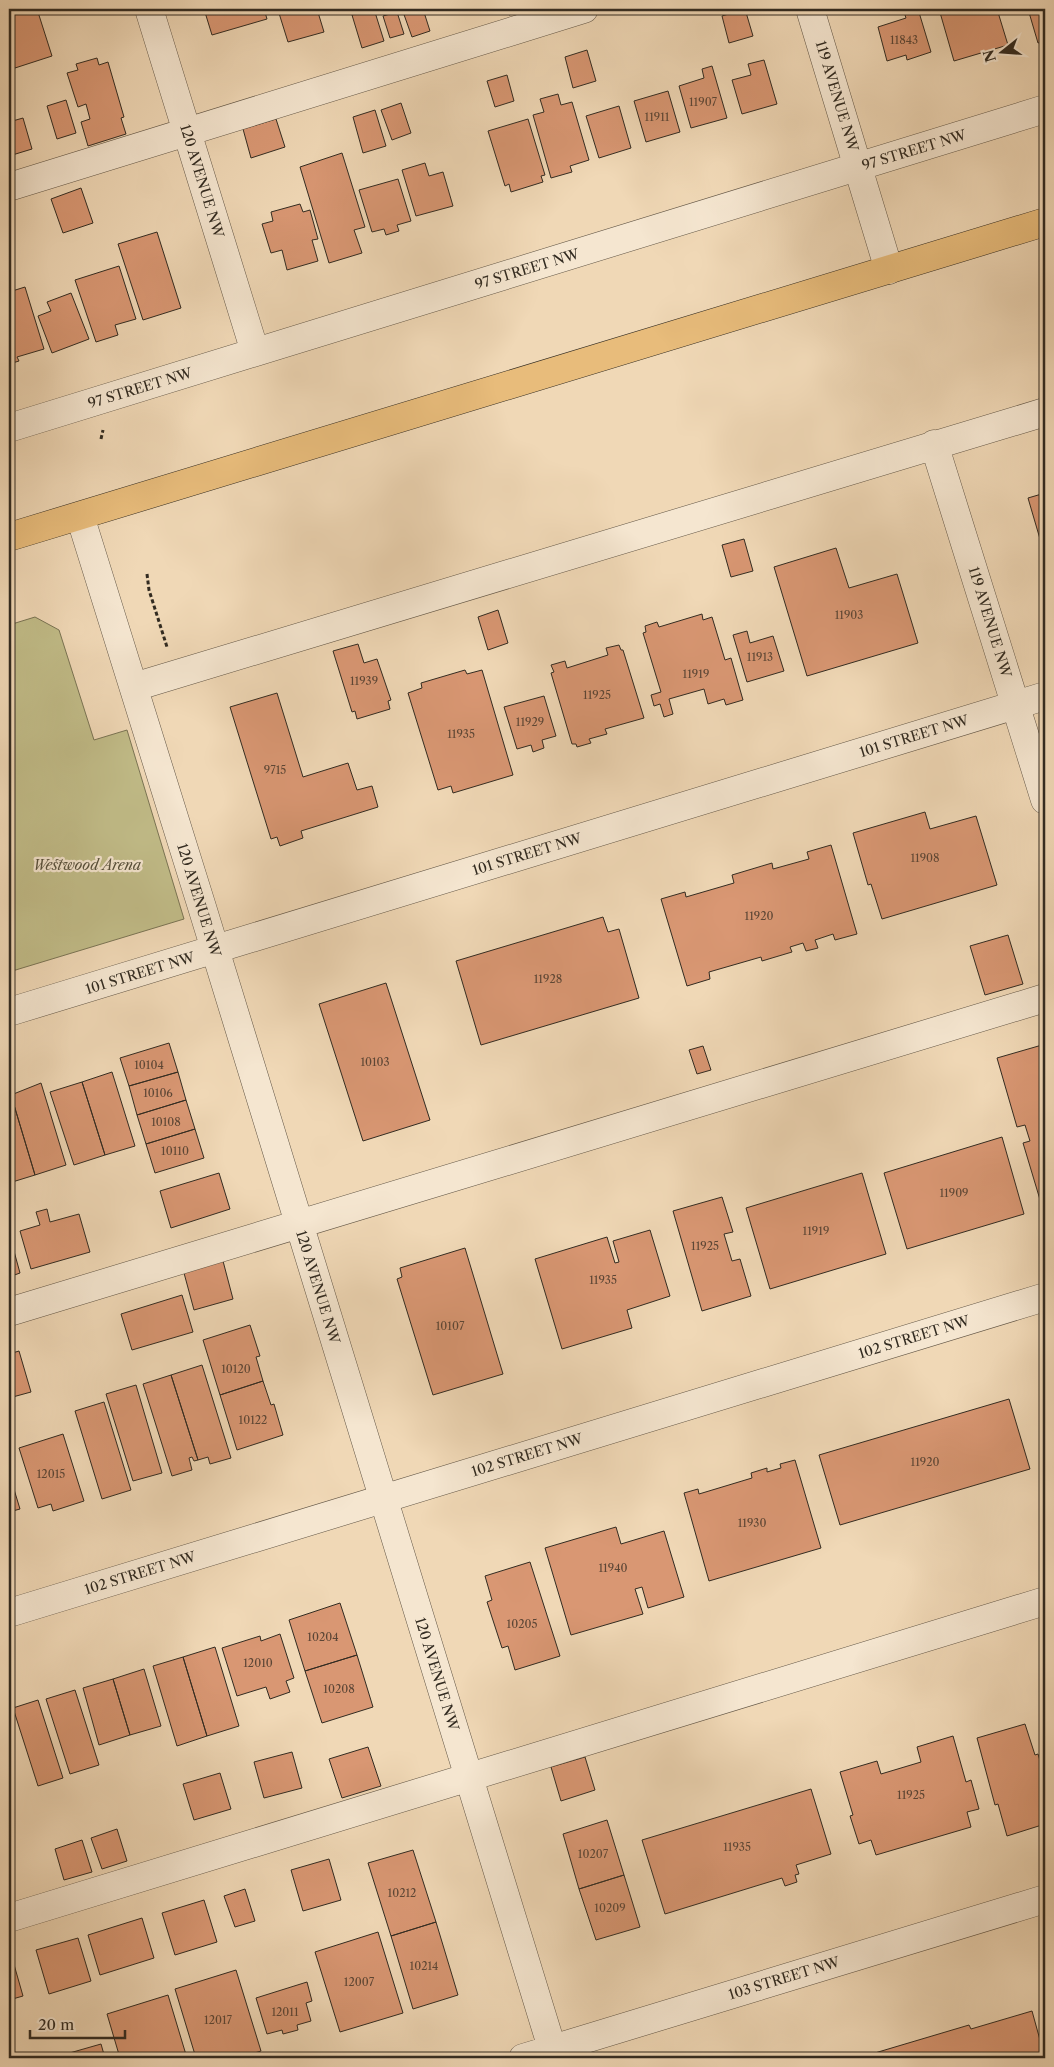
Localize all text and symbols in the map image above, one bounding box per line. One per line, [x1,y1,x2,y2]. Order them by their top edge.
north arrow [976,28,1026,78]
house number: 11843 [890,33,918,47]
street label: 119 AVENUE NW [812,38,863,154]
text: N [979,47,1000,64]
house number: 11907 [689,95,718,109]
house number: 11911 [645,110,670,124]
street label: 120 AVENUE NW [176,122,228,241]
street label: 97 STREET NW [860,125,969,174]
street label: 97 STREET NW [473,244,582,293]
street label: 97 STREET NW [86,363,195,412]
street label: 119 AVENUE NW [965,564,1016,680]
house number: 11903 [835,608,863,622]
house number: 11913 [747,650,773,664]
house number: 11919 [683,667,709,681]
house number: 11939 [350,674,378,688]
house number: 11925 [583,688,611,702]
street label: 101 STREET NW [857,711,972,761]
house number: 11929 [516,715,544,729]
house number: 11935 [447,727,475,741]
house number: 9715 [264,763,286,777]
street label: 101 STREET NW [470,829,585,879]
street label: 120 AVENUE NW [173,841,225,960]
house number: 11908 [910,851,940,865]
park label: Westwood Arena [33,856,142,874]
house number: 11920 [745,909,774,923]
street label: 101 STREET NW [83,948,198,998]
house number: 11928 [534,972,562,986]
house number: 10103 [360,1055,390,1069]
house number: 10104 [134,1058,164,1072]
house number: 10106 [143,1086,173,1100]
house number: 10108 [151,1115,181,1129]
house number: 10110 [161,1144,189,1158]
house number: 11909 [939,1186,969,1200]
house number: 11919 [803,1224,829,1238]
street label: 120 AVENUE NW [292,1228,344,1347]
house number: 11925 [691,1239,719,1253]
house number: 11935 [589,1273,617,1287]
street label: 102 STREET NW [856,1311,973,1363]
house number: 10107 [436,1319,465,1333]
house number: 10120 [221,1362,251,1376]
house number: 10122 [239,1413,267,1427]
street label: 102 STREET NW [469,1429,586,1481]
house number: 11920 [911,1455,940,1469]
house number: 12015 [37,1467,65,1481]
house number: 11930 [738,1516,766,1530]
street label: 102 STREET NW [82,1547,199,1599]
house number: 11940 [598,1561,628,1575]
street label: 120 AVENUE NW [411,1615,463,1734]
house number: 10205 [507,1617,537,1631]
house number: 10204 [307,1630,339,1644]
house number: 12010 [243,1656,273,1670]
house number: 10208 [323,1682,355,1696]
house number: 11925 [897,1788,925,1802]
house number: 11935 [723,1840,751,1854]
house number: 10207 [578,1847,609,1861]
house number: 10212 [388,1886,416,1900]
house number: 10209 [594,1901,626,1915]
street label: 103 STREET NW [726,1952,842,2003]
house number: 10214 [410,1959,438,1973]
house number: 12007 [344,1975,375,1989]
house number: 12011 [271,2005,299,2019]
scale bar [30,2007,125,2039]
house number: 12017 [204,2013,233,2027]
text: 20 m [38,2015,74,2034]

